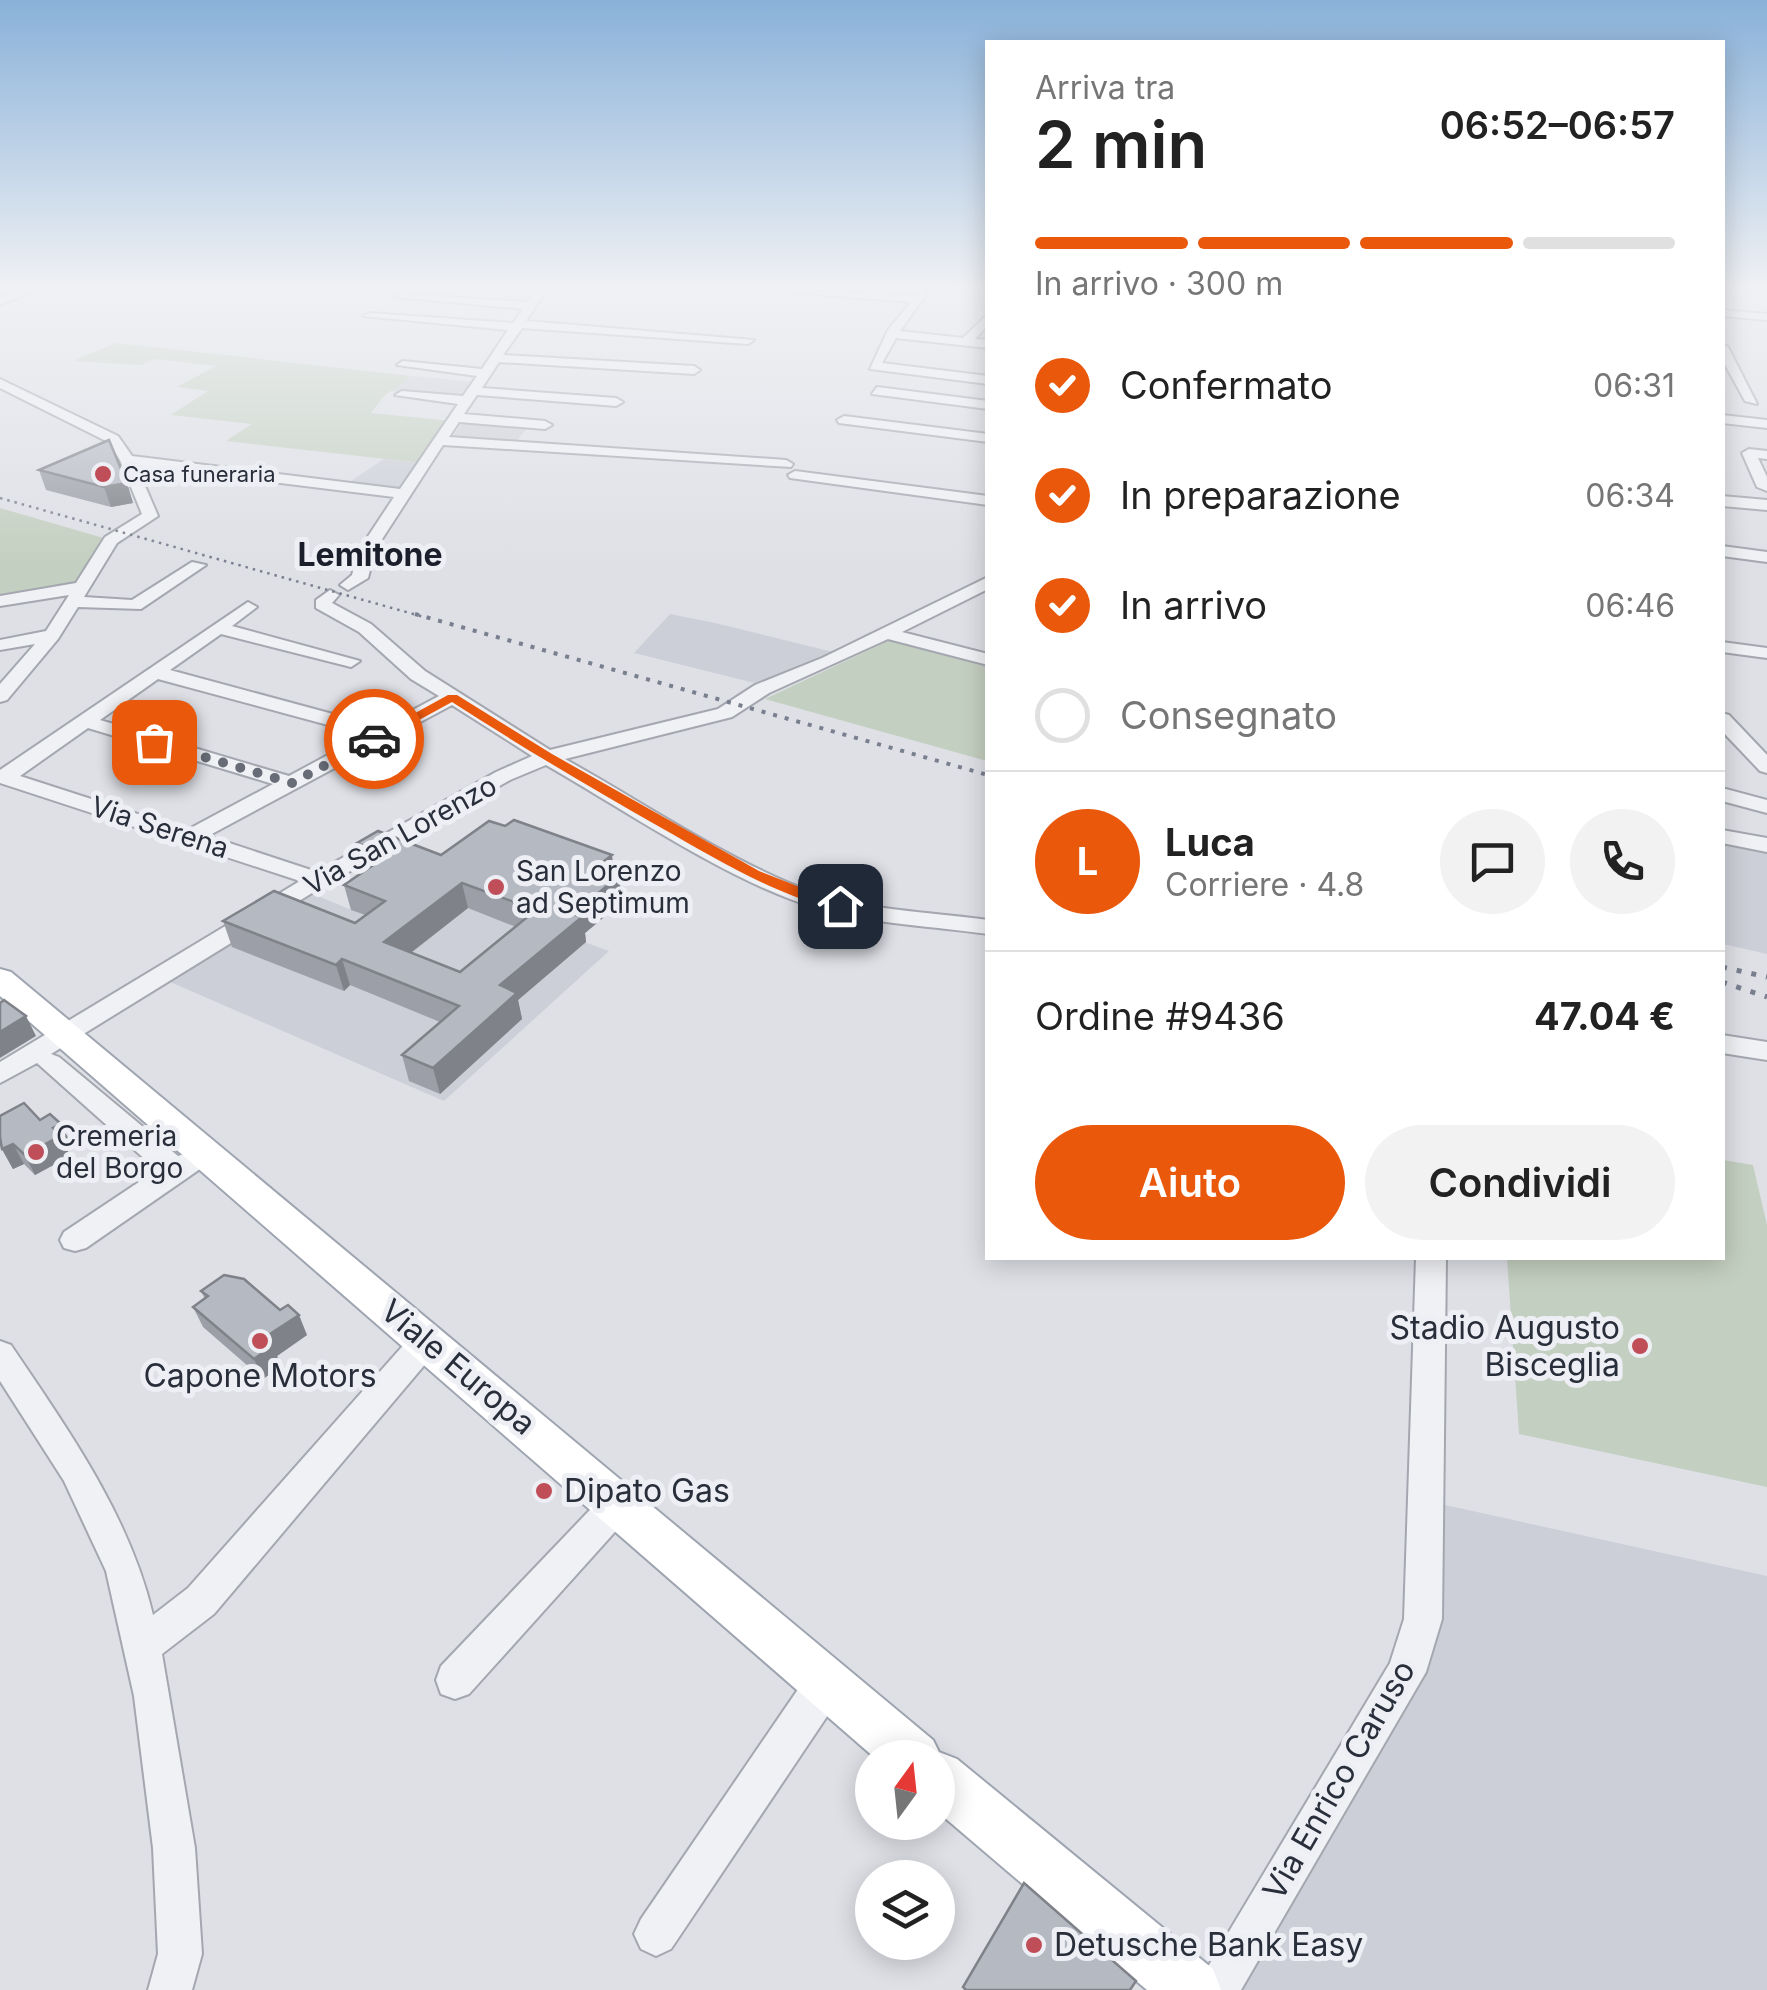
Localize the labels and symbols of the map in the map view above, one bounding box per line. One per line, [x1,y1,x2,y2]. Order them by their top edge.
place label: Casa funeraria [123,461,276,487]
marker: Casa funeraria [92,463,114,485]
district label: Lemitone [297,535,443,574]
courier [324,689,424,789]
pin [112,700,197,785]
street label: Via San Lorenzo [298,768,502,902]
street label: Via Serena [87,789,233,865]
place label: San Lorenzo ad Septimum [516,854,690,920]
pin [798,864,883,949]
marker: San Lorenzo ad Septimum [485,876,507,898]
place label: Cremeria del Borgo [56,1119,183,1185]
marker: Cremeria del Borgo [25,1141,47,1163]
street label: Viale Europa [373,1291,544,1443]
place label: Stadio Augusto Bisceglia [1390,1308,1620,1384]
marker: Capone Motors [249,1330,271,1352]
marker: Stadio Augusto Bisceglia [1629,1335,1651,1357]
place label: Capone Motors [143,1356,377,1395]
place label: Dipato Gas [564,1471,730,1510]
marker: Dipato Gas [533,1480,555,1502]
street label: Via Enrico Caruso [1254,1653,1423,1906]
north arrow [855,1740,955,1840]
place label: Detusche Bank Easy [1054,1925,1363,1964]
marker: Detusche Bank Easy [1023,1934,1045,1956]

